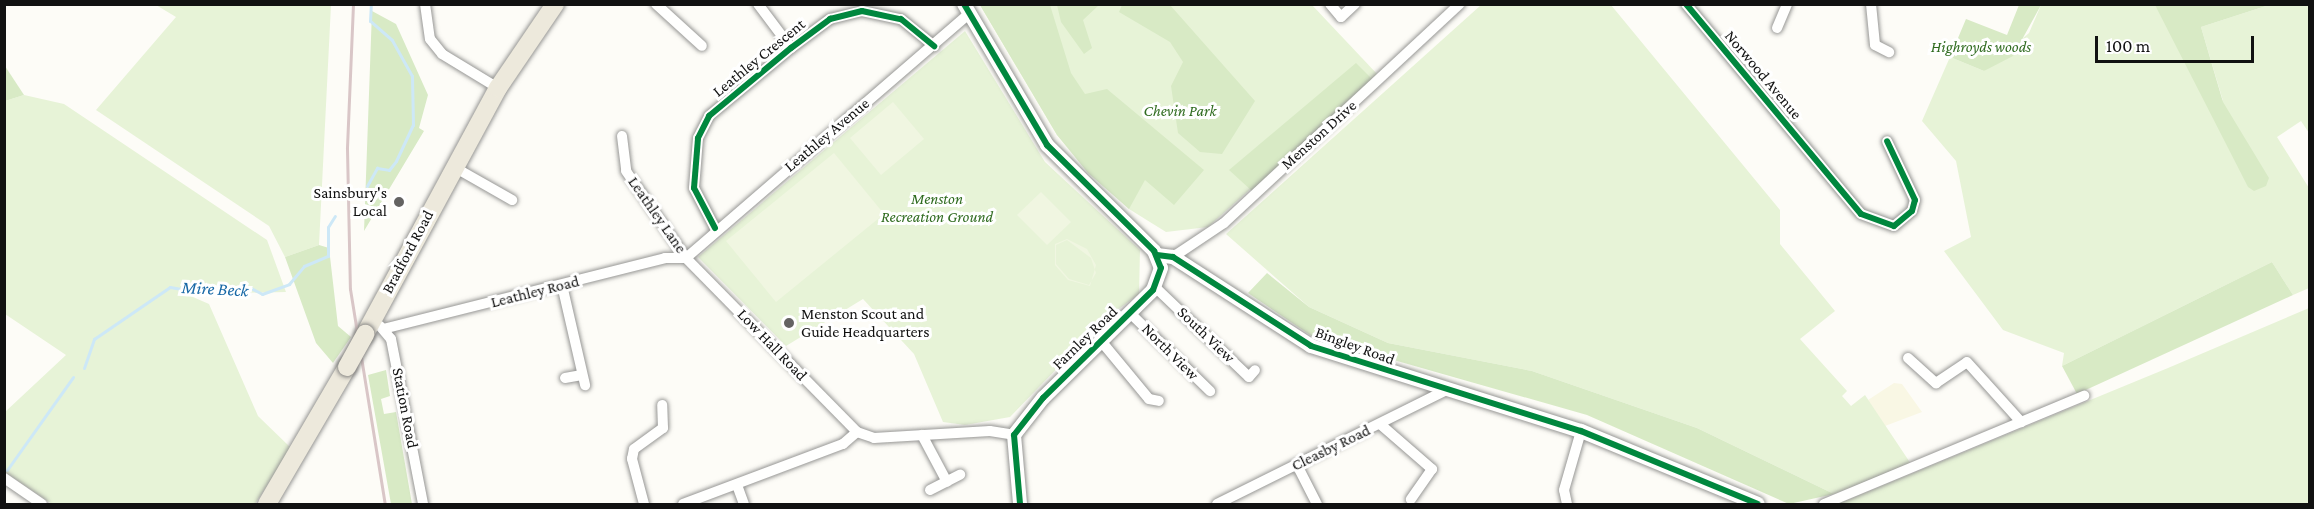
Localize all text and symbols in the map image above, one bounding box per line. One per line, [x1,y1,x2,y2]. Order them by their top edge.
street label: Leathley Crescent [709,15,809,101]
scale bar [2098,24,2257,62]
street label: Norwood Avenue [1720,27,1806,123]
text: 100 m [2106,36,2150,56]
park label: Highroyds woods [1931,37,2031,57]
street label: Leathley Avenue [781,94,873,176]
street label: Menston Drive [1277,96,1361,174]
park label: Chevin Park [1143,101,1217,121]
street label: Leathley Lane [624,173,690,257]
place label: Sainsbury's Local [313,183,387,221]
park label: Menston Recreation Ground [881,189,993,227]
marker: Sainsbury's Local [392,195,406,209]
street label: Bradford Road [378,207,438,297]
street label: Leathley Road [489,272,581,312]
water label: Mire Beck [181,276,249,302]
street label: Farnley Road [1048,302,1122,374]
street label: South View [1173,303,1239,367]
place label: Menston Scout and Guide Headquarters [801,304,929,342]
street label: Low Hall Road [733,305,811,385]
marker: Menston Scout and Guide Headquarters [782,316,796,330]
street label: North View [1137,319,1203,385]
street label: Bingley Road [1313,323,1397,369]
street label: Station Road [388,366,422,450]
street label: Cleasby Road [1288,421,1374,475]

